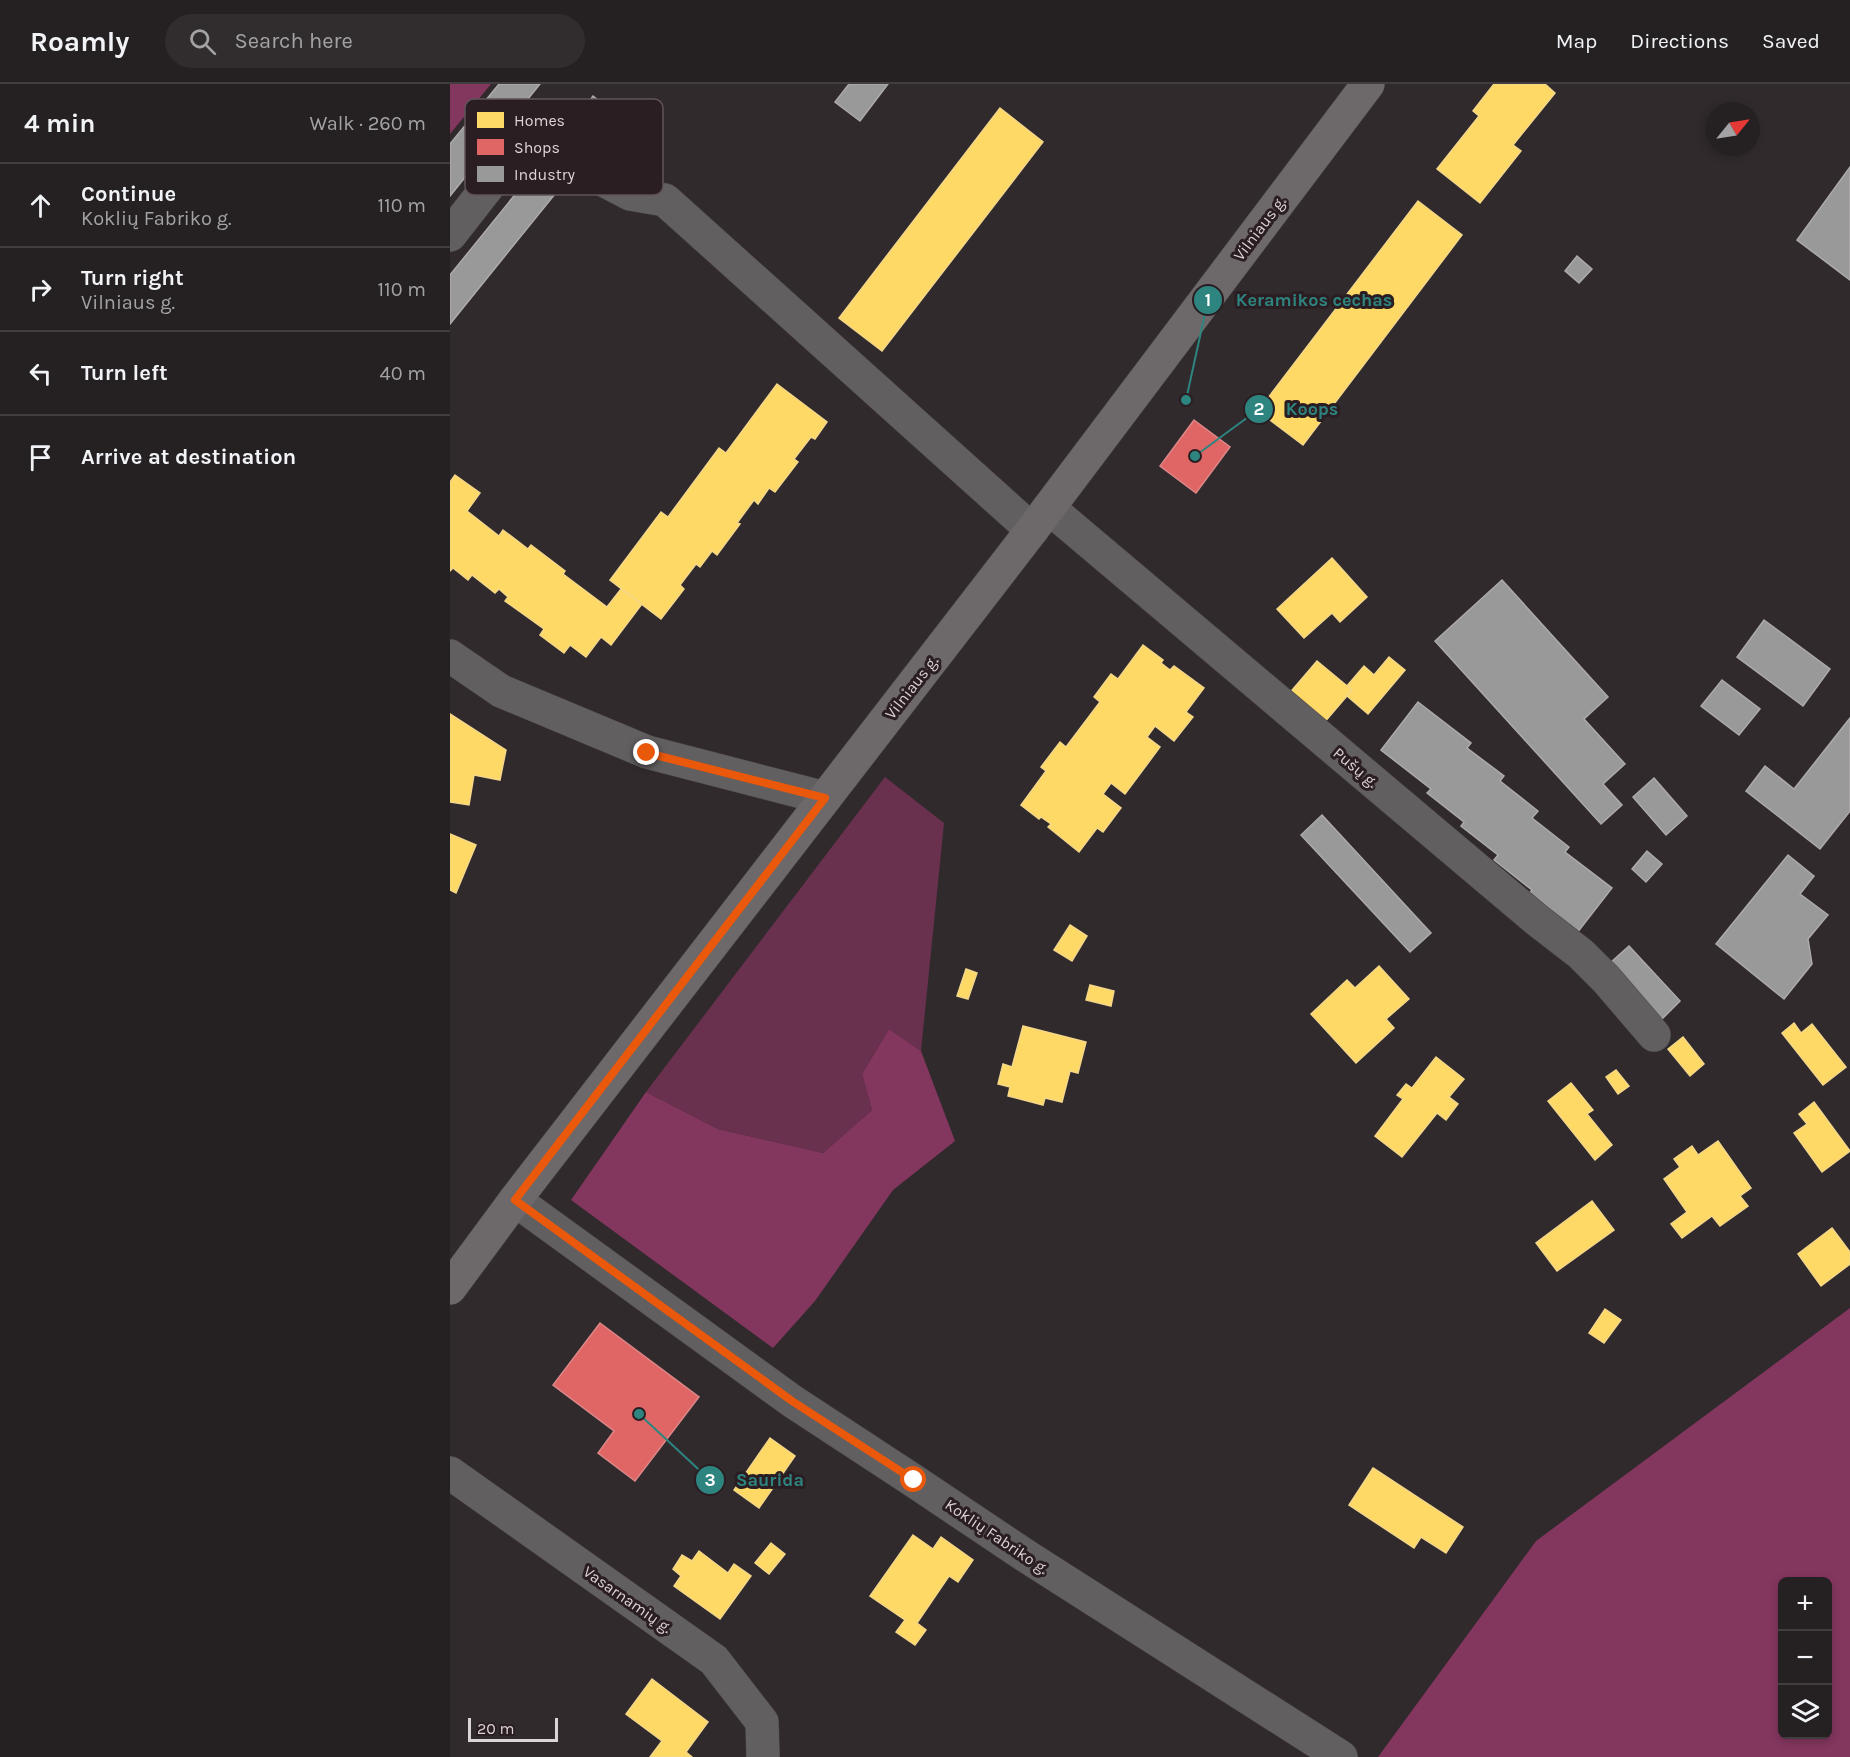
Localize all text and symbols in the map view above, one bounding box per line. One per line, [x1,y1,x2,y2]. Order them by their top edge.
search box [165,14,585,68]
text: Roamly [30,25,129,58]
icon: search [186,25,219,58]
text: Search here [234,28,353,54]
text: Map [1556,29,1597,53]
text: Directions [1630,29,1729,53]
text: Saved [1762,29,1820,53]
legend [465,99,663,195]
north arrow [1706,102,1760,156]
text: 4 min [24,108,95,139]
text: Homes [514,111,565,130]
text: Walk · 260 m [309,112,426,135]
text: Shops [514,138,560,157]
text: Industry [514,165,576,184]
text: Continue [81,181,176,207]
icon: ahead [24,189,57,222]
street label: Vilniaus g. [1229,192,1290,264]
text: 110 m [377,194,426,217]
text: Koklių Fabriko g. [81,207,232,230]
text: Turn right [81,265,184,291]
icon: right [24,273,57,306]
text: 110 m [377,278,426,301]
callout: Keramikos cechas [1193,282,1404,318]
text: 1 [1205,289,1211,311]
text: Keramikos cechas [1236,289,1392,311]
text: Vilniaus g. [81,291,175,314]
icon: left [24,357,57,390]
text: Turn left [81,360,168,386]
text: 40 m [380,362,426,385]
callout: Koops [1244,391,1351,427]
text: 2 [1254,398,1264,420]
text: Koops [1286,398,1338,420]
icon: arrive [24,441,57,474]
text: Arrive at destination [81,444,296,470]
street label: Vilniaus g. [881,652,942,723]
route end [633,739,659,765]
street label: Pušų g. [1330,743,1382,792]
callout: Saurida [695,1462,816,1498]
route start [900,1466,926,1492]
text: 3 [704,1469,716,1491]
text: Saurida [736,1469,804,1491]
street label: Koklių Fabriko g. [941,1495,1052,1578]
street label: Vasarnamių g. [580,1562,676,1637]
map controls [1778,1577,1832,1739]
button: + [1778,1577,1832,1631]
button: − [1778,1631,1832,1685]
button: layers [1778,1685,1832,1739]
scale bar [468,1715,558,1742]
text: 20 m [477,1719,515,1738]

